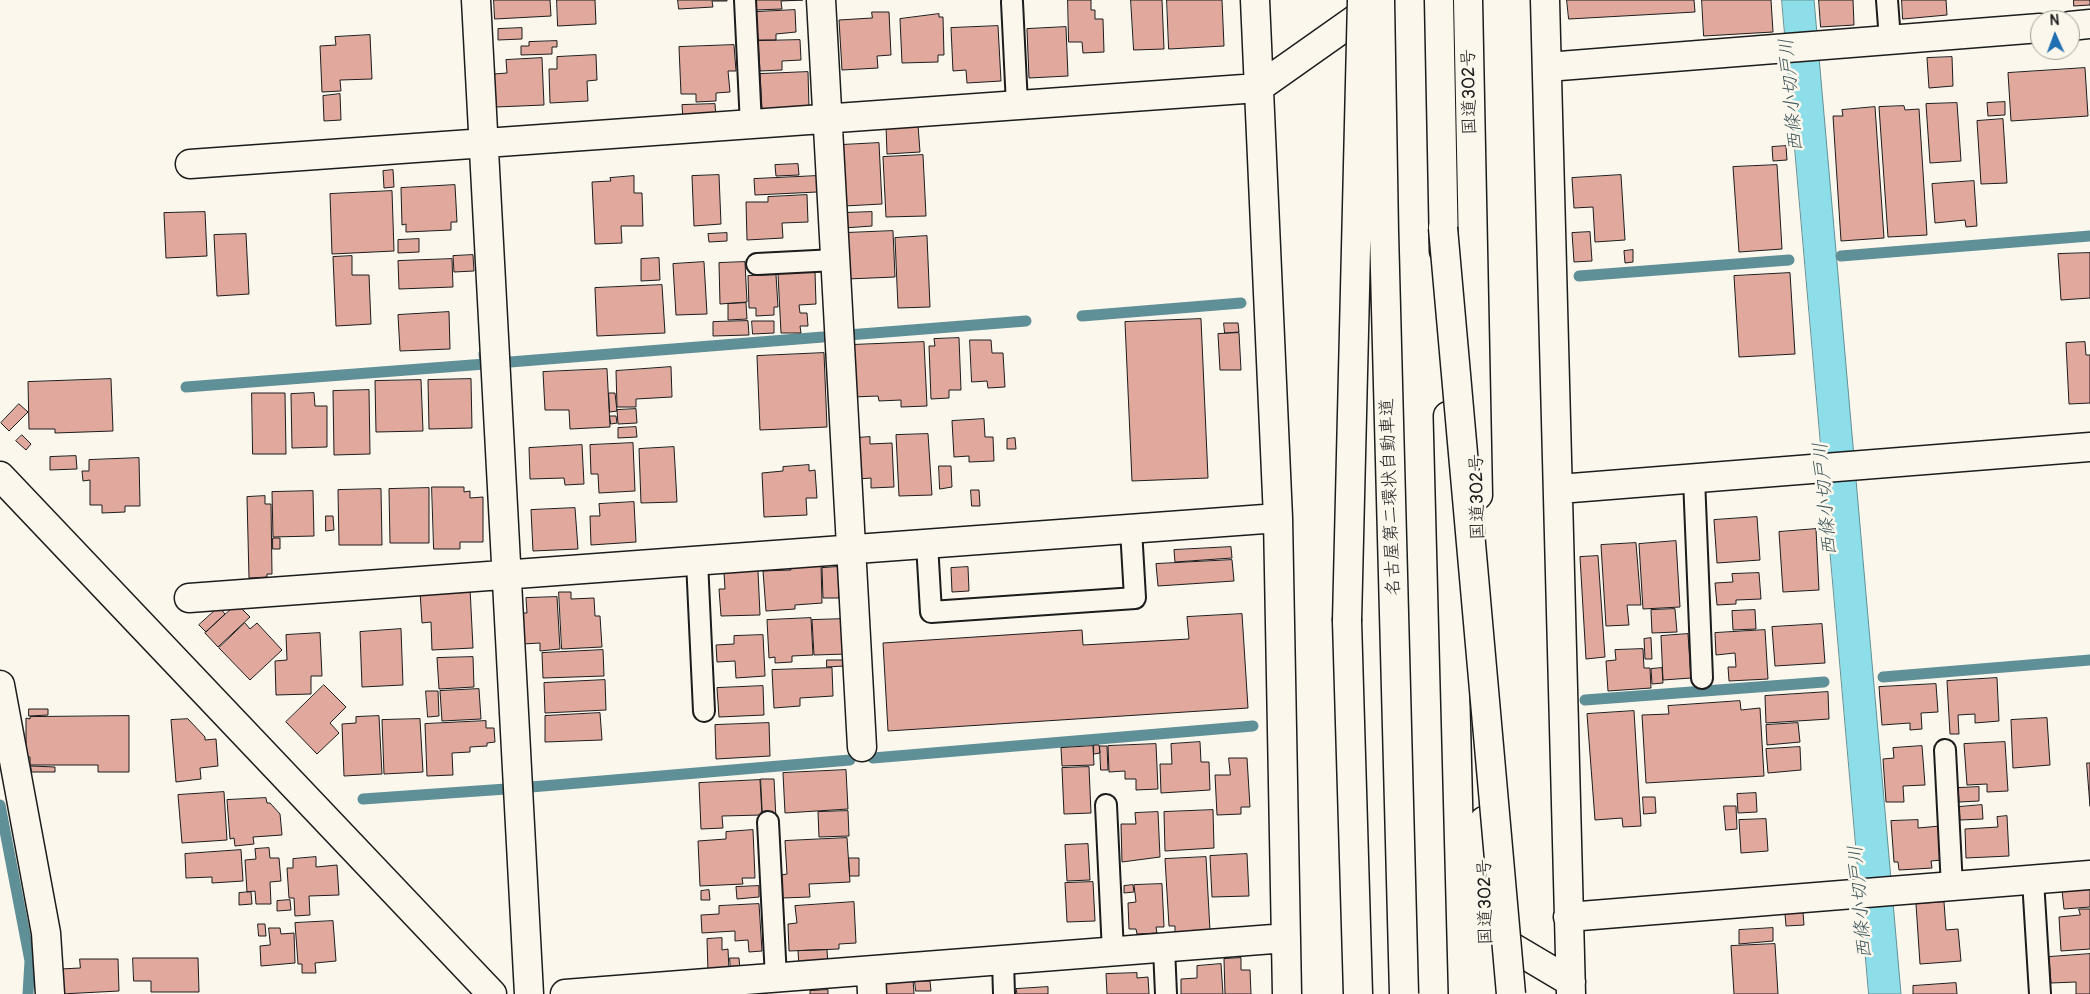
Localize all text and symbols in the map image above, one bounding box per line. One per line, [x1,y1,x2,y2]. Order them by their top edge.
north arrow [2030,10,2080,60]
text: N [2049,12,2060,29]
water label: 西條小切戸川 [1776,37,1808,153]
street label: 国道302号 [1458,49,1482,135]
street label: 名古屋第二環状自動車道 [1377,398,1405,596]
water label: 西條小切戸川 [1810,441,1842,557]
street label: 国道302号 [1466,454,1490,540]
water label: 西條小切戸川 [1845,844,1877,960]
street label: 国道302号 [1474,859,1498,945]

